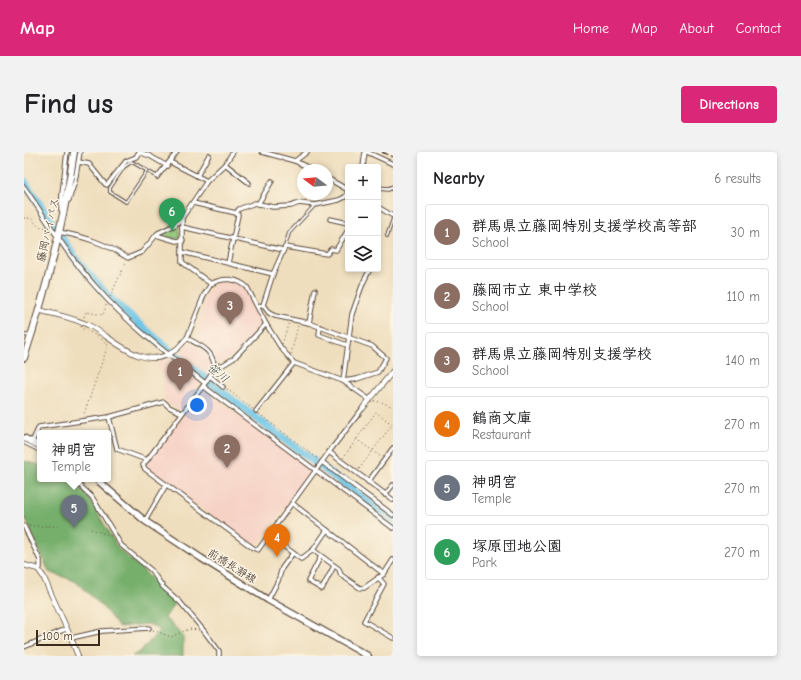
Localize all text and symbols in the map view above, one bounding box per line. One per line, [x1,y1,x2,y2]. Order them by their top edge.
text: Map [20,17,55,39]
text: Home [573,20,609,37]
text: Map [631,20,657,37]
text: About [679,20,714,37]
text: Contact [736,20,781,37]
button: Directions [681,86,777,123]
text: Find us [24,88,113,120]
north arrow [297,164,333,200]
map controls [345,164,381,272]
button: + [345,164,381,200]
text: Nearby [433,169,484,188]
text: 6 results [714,171,761,186]
street label: 藤岡バイパス [34,196,62,264]
pin: 6 [159,198,185,231]
button: − [345,200,381,236]
text: 群馬県立藤岡特別支援学校高等部 [472,217,697,235]
text: 1 [444,225,450,240]
text: 30 m [730,225,760,240]
text: School [472,235,509,250]
button: layers [345,236,381,272]
text: 藤岡市立 東中学校 [472,281,597,299]
text: 2 [444,289,450,304]
text: 110 m [727,289,760,304]
pin: 3 [217,292,243,325]
text: School [472,299,509,314]
text: 群馬県立藤岡特別支援学校 [472,345,652,363]
text: 3 [444,353,450,368]
text: 140 m [726,353,760,368]
pin: 1 [167,358,193,391]
water label: 笹川 [204,360,232,386]
text: School [472,363,509,378]
your location [187,395,207,415]
text: 鶴商文庫 [472,409,532,427]
text: 4 [444,417,450,432]
text: 270 m [724,417,760,432]
text: Restaurant [472,427,531,442]
popup [37,430,111,482]
pin: 2 [214,435,240,468]
text: 神明宮 [51,441,97,459]
text: Temple [51,459,91,474]
text: 神明宮 [472,473,517,491]
text: 5 [444,481,450,496]
text: 270 m [724,481,760,496]
text: Temple [472,491,511,506]
pin: 5 [61,495,87,528]
pin: 4 [264,524,290,557]
text: 塚原団地公園 [472,537,562,555]
text: 6 [444,545,450,560]
text: 270 m [724,545,760,560]
street label: 前橋長瀞線 [205,546,259,586]
text: Park [472,555,497,570]
scale bar [36,628,100,647]
text: 100 m [42,630,73,643]

